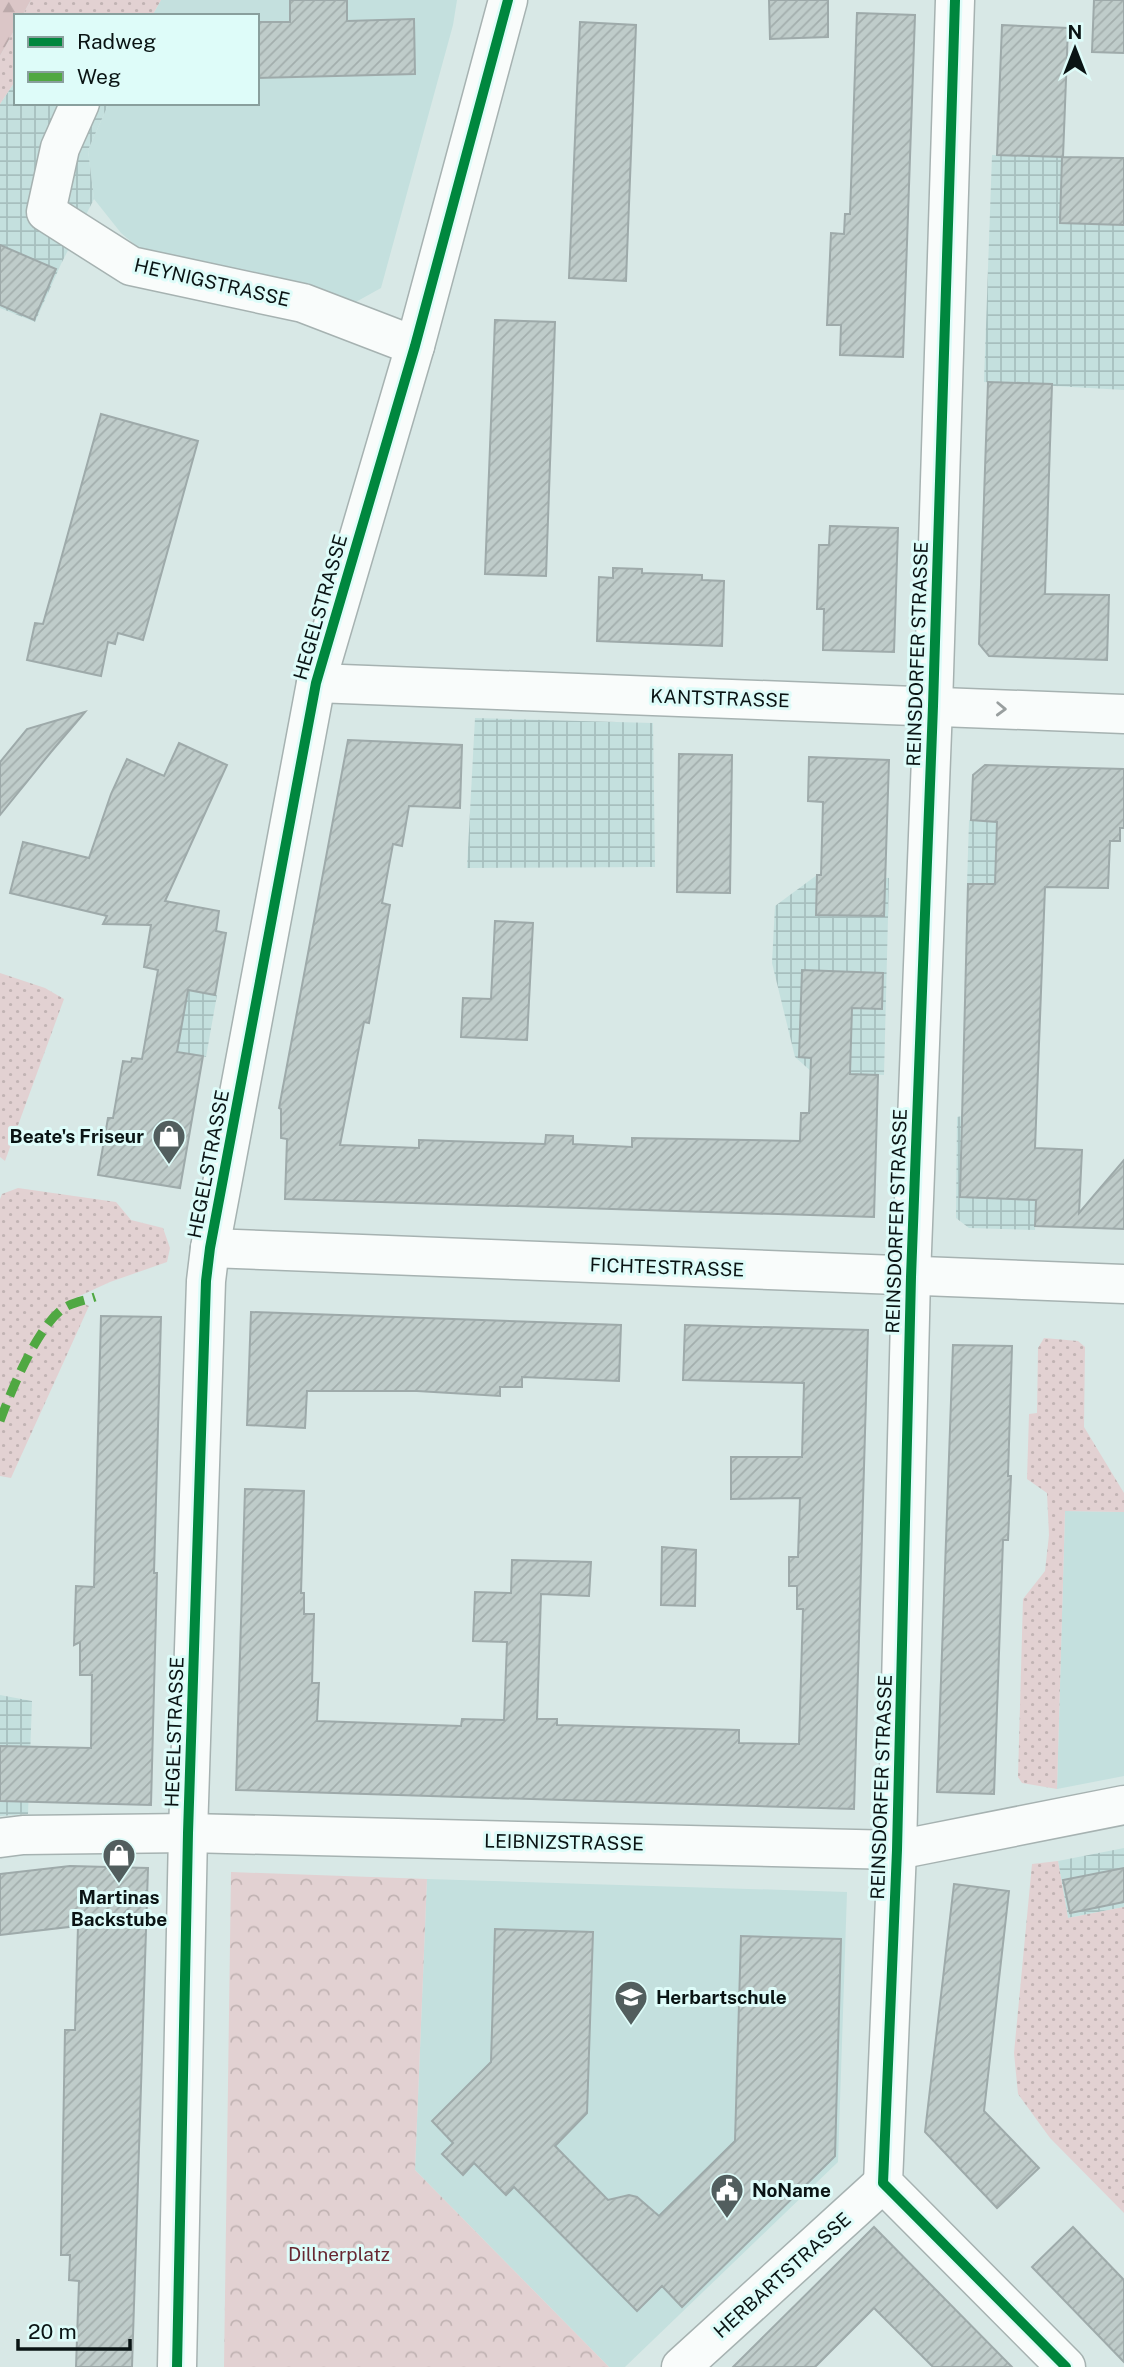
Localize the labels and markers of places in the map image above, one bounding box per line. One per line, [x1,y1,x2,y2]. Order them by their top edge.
shop icon: Beate's Friseur [150,1117,188,1166]
place label: Beate's Friseur [10,1125,144,1147]
shop icon: Martinas Backstube [100,1836,138,1885]
place label: Martinas Backstube [71,1886,167,1930]
school or university icon: Herbartschule [612,1978,650,2027]
place label: Herbartschule [656,1986,787,2008]
public building icon: NoName [708,2171,746,2220]
place label: NoName [752,2179,831,2201]

